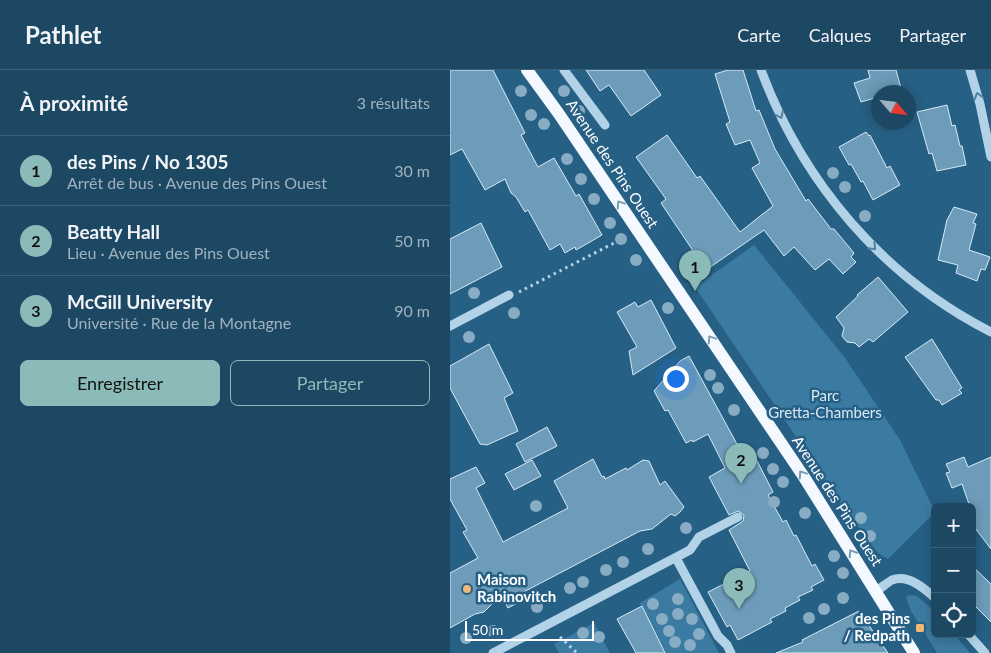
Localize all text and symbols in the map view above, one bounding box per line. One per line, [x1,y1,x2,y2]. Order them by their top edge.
text: Pathlet [25,20,102,49]
text: Carte [737,24,781,46]
text: Calques [809,24,871,46]
text: Partager [899,24,966,46]
north arrow [871,85,916,130]
text: À proximité [20,90,128,115]
one-way arrow [973,92,983,101]
text: 3 résultats [357,93,430,112]
street label: Avenue des Pins Ouest [563,96,663,232]
one-way arrow [774,110,784,119]
text: des Pins / No 1305 [67,150,229,173]
text: 1 [31,161,41,180]
text: 30 m [394,161,430,180]
text: Arrêt de bus · Avenue des Pins Ouest [67,173,327,192]
one-way arrow [617,201,626,210]
text: Beatty Hall [67,220,160,243]
text: 2 [31,231,41,250]
text: 50 m [394,231,430,250]
one-way arrow [867,241,876,250]
text: Lieu · Avenue des Pins Ouest [67,243,270,262]
pin: 1 [679,250,711,291]
text: McGill University [67,290,213,313]
text: 3 [31,301,41,320]
text: 90 m [394,301,430,320]
text: Université · Rue de la Montagne [67,313,291,332]
one-way arrow [708,335,717,345]
button: Enregistrer [20,360,220,406]
button: Partager [230,360,430,406]
your location [663,366,689,392]
park label: Parc Gretta-Chambers [768,386,882,421]
street label: Avenue des Pins Ouest [789,432,887,569]
pin: 2 [725,443,757,484]
one-way arrow [799,470,808,479]
map controls [931,503,976,638]
button: + [931,503,976,548]
button: − [931,548,976,593]
one-way arrow [849,549,859,558]
pin: 3 [723,568,755,609]
place label: Maison Rabinovitch [477,570,556,605]
marker: Maison Rabinovitch [461,583,473,595]
button: locate [931,593,976,638]
place label: des Pins / Redpath [844,609,910,644]
scale bar [465,618,594,641]
text: 50 m [472,621,503,638]
marker: des Pins / Redpath [914,622,926,634]

